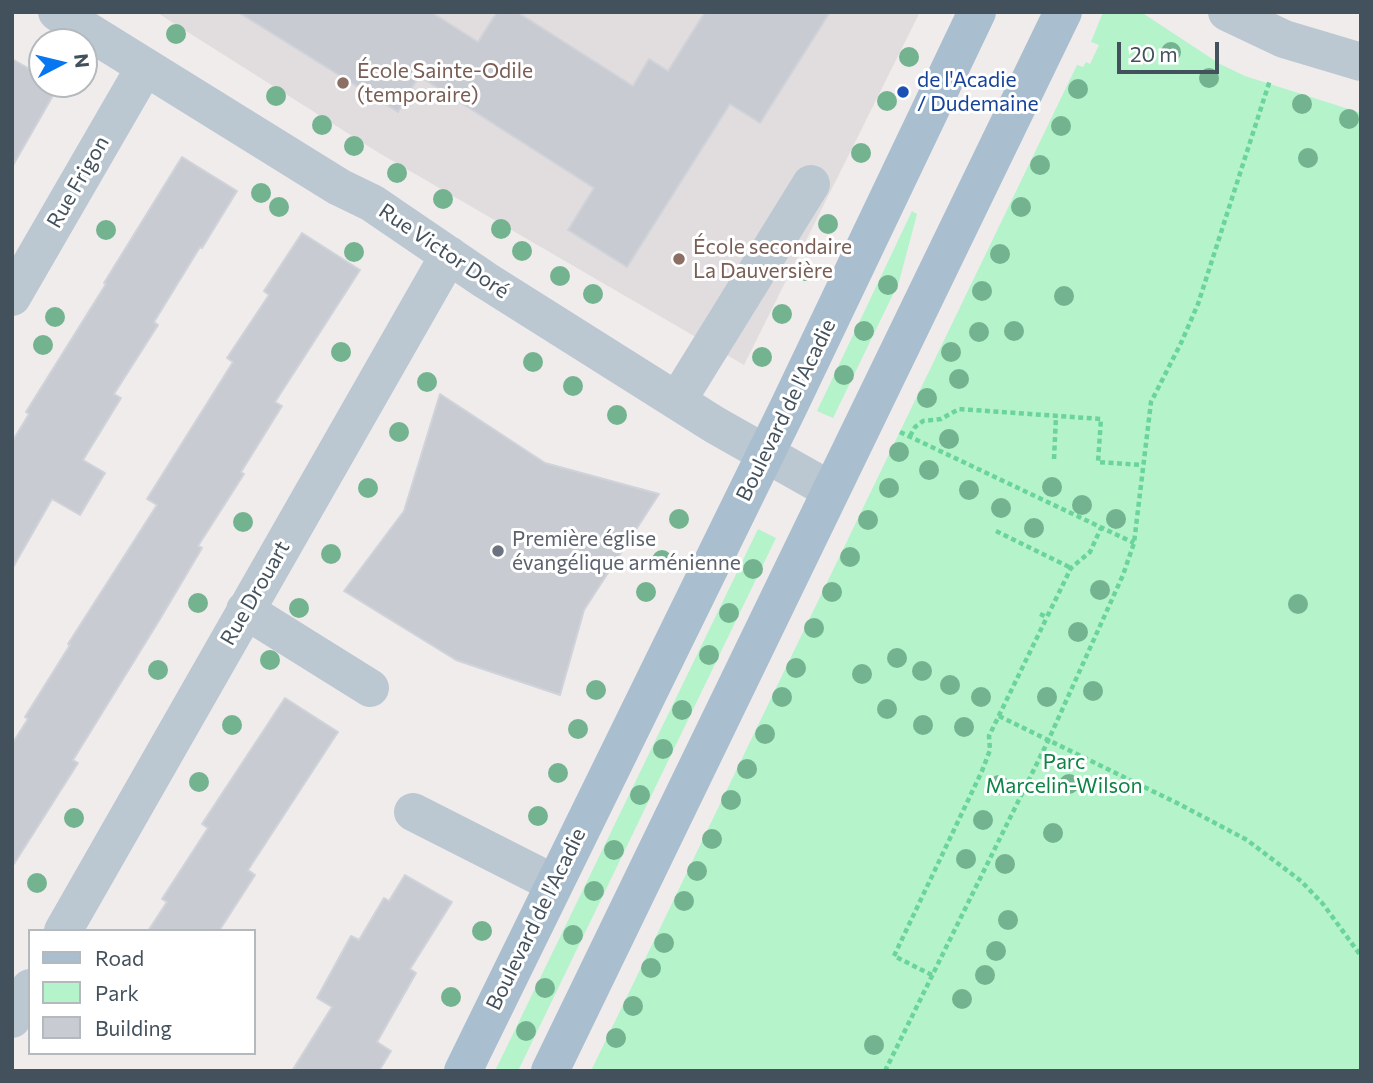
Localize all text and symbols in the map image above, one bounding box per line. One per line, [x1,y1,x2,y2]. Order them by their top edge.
north arrow [28,28,98,98]
scale bar [1121,28,1222,72]
text: 20 m [1130,41,1178,66]
text: N [70,52,95,69]
place label: École Sainte-Odile (temporaire) [357,58,533,108]
place label: de l'Acadie / Dudemaine [917,67,1039,117]
marker: École Sainte-Odile (temporaire) [335,75,351,91]
marker: de l'Acadie / Dudemaine [895,84,911,100]
street label: Rue Frigon [42,132,114,232]
street label: Rue Victor Doré [374,198,514,304]
place label: École secondaire La Dauversière [693,234,852,284]
marker: École secondaire La Dauversière [671,251,687,267]
street label: Boulevard de l'Acadie [731,315,841,505]
place label: Première église évangélique arménienne [512,526,741,576]
street label: Rue Drouart [215,536,295,650]
marker: Première église évangélique arménienne [490,543,506,559]
park label: Parc Marcelin-Wilson [985,749,1143,799]
street label: Boulevard de l'Acadie [481,824,591,1014]
legend [28,929,256,1055]
text: Road [95,945,144,970]
text: Park [95,980,139,1005]
text: Building [95,1015,172,1040]

